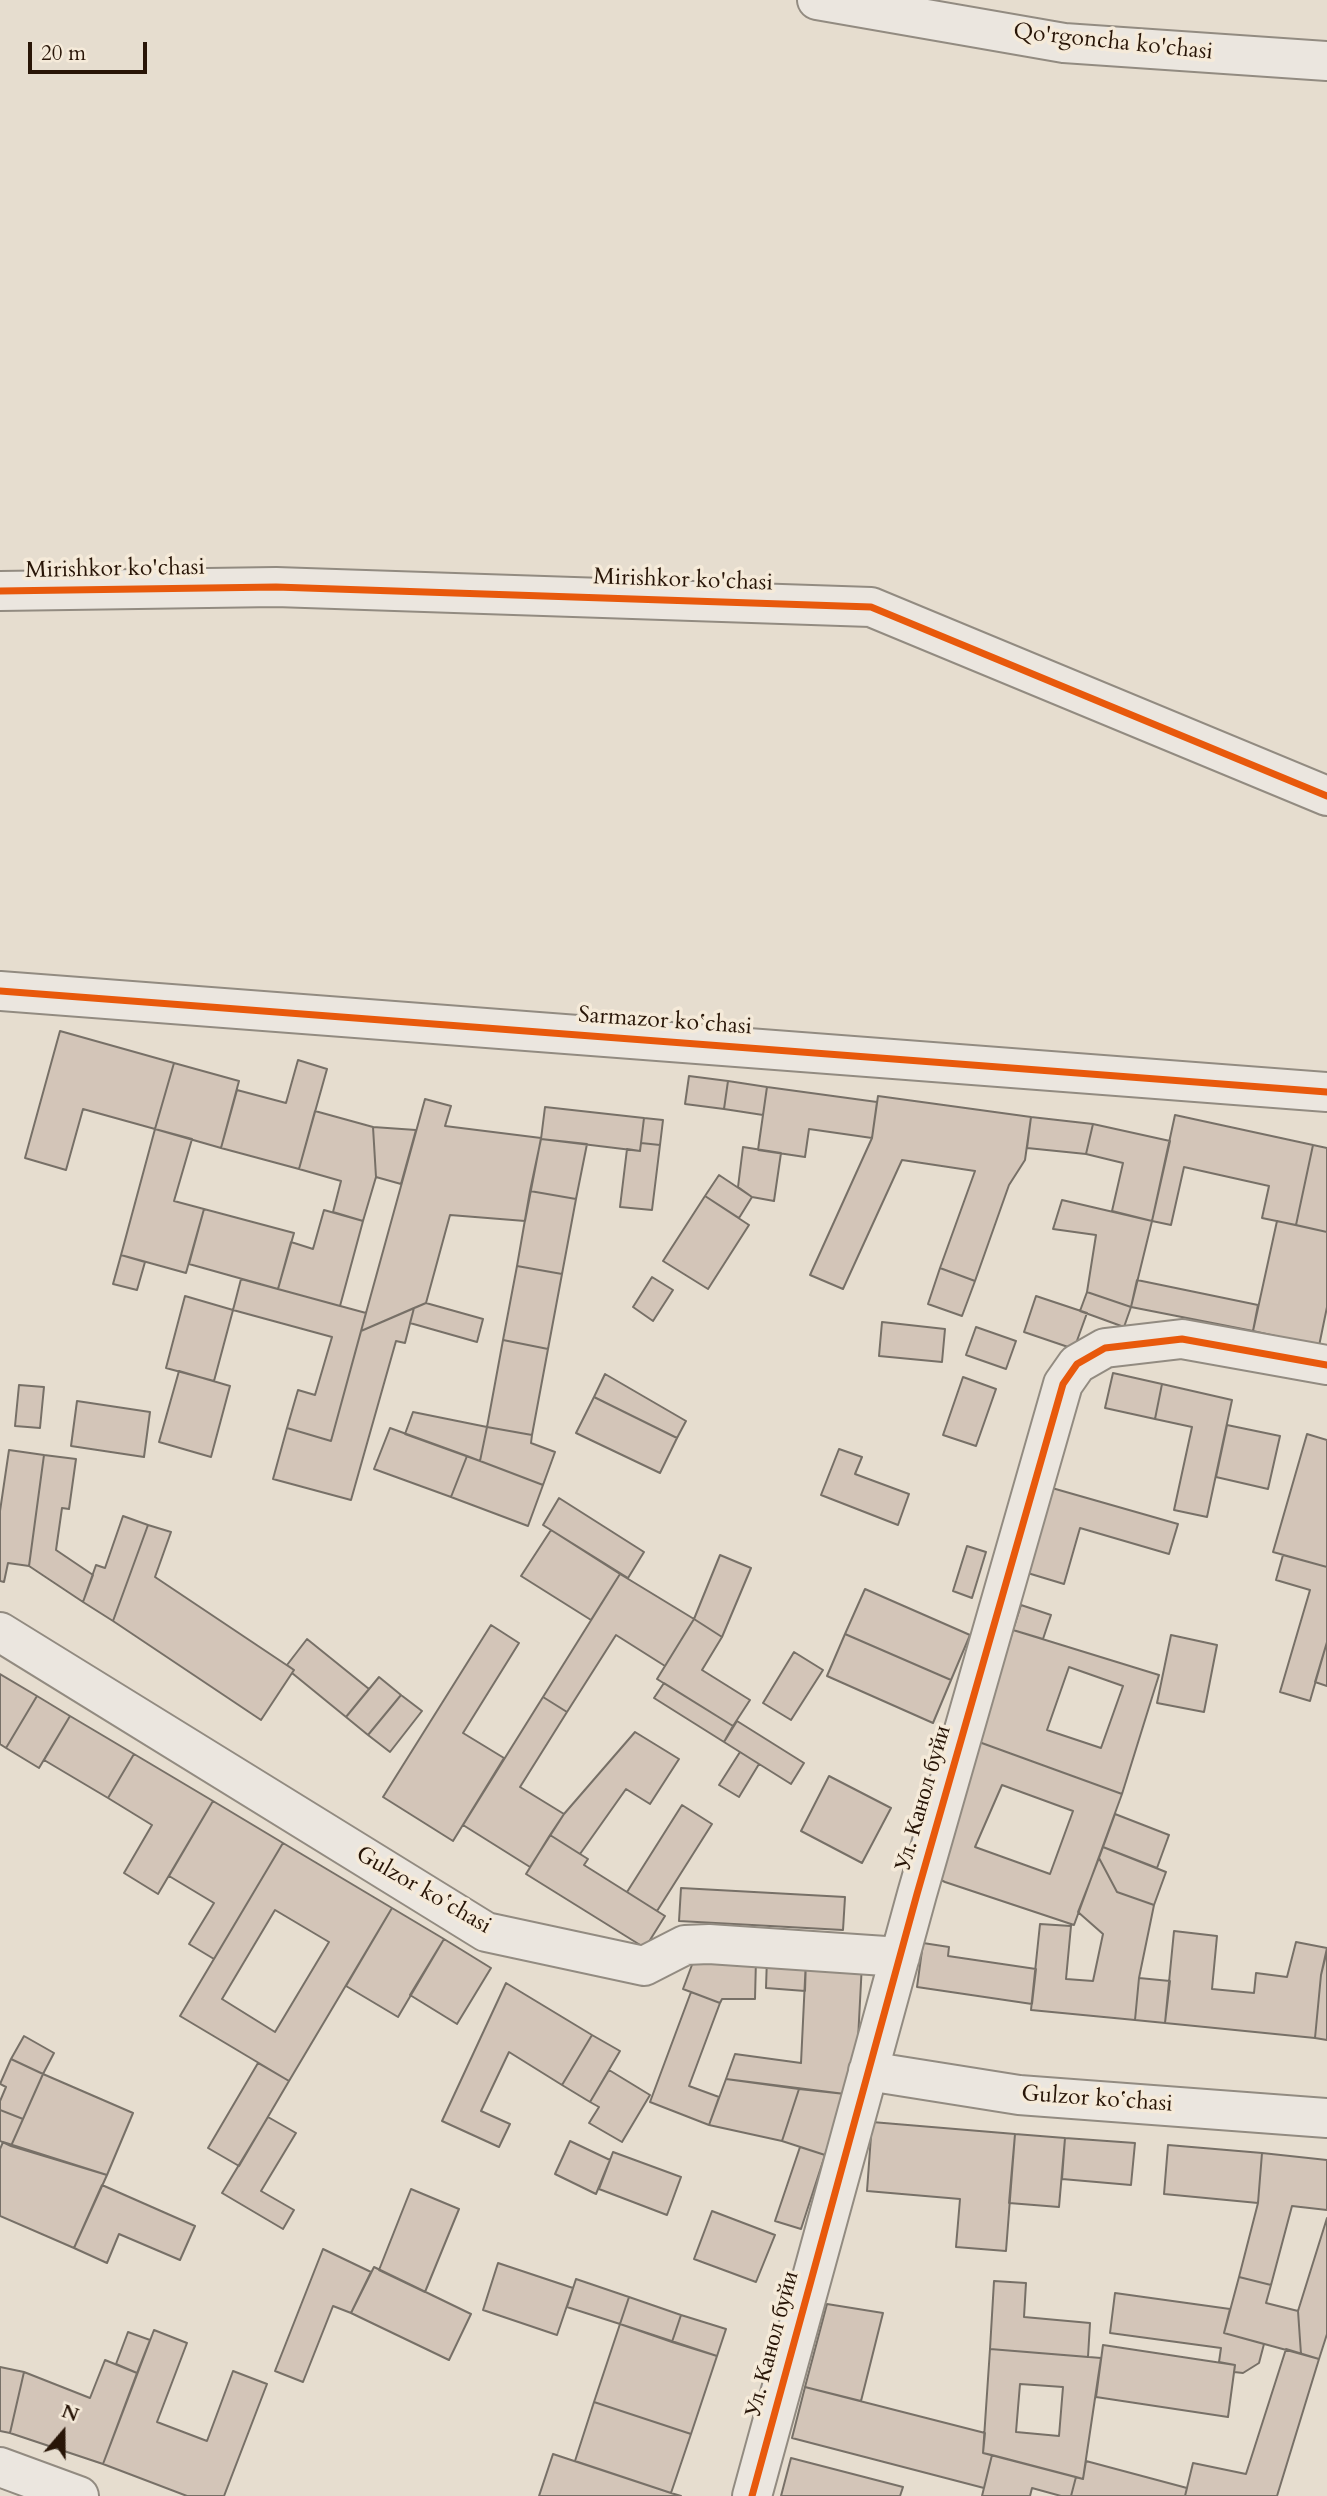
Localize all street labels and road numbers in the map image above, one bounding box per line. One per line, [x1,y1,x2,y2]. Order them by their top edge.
street label: Qo'rgoncha ko'chasi [1012,19,1214,67]
street label: Mirishkor ko'chasi [25,555,205,585]
street label: Mirishkor ko'chasi [593,564,773,598]
street label: Sarmazor koʻchasi [577,1002,753,1042]
street label: Ул. Канол буйи [890,1723,958,1875]
street label: Gulzor koʻchasi [350,1841,496,1941]
street label: Gulzor koʻchasi [1020,2081,1174,2119]
street label: Ул. Канол буйи [740,2269,806,2421]

